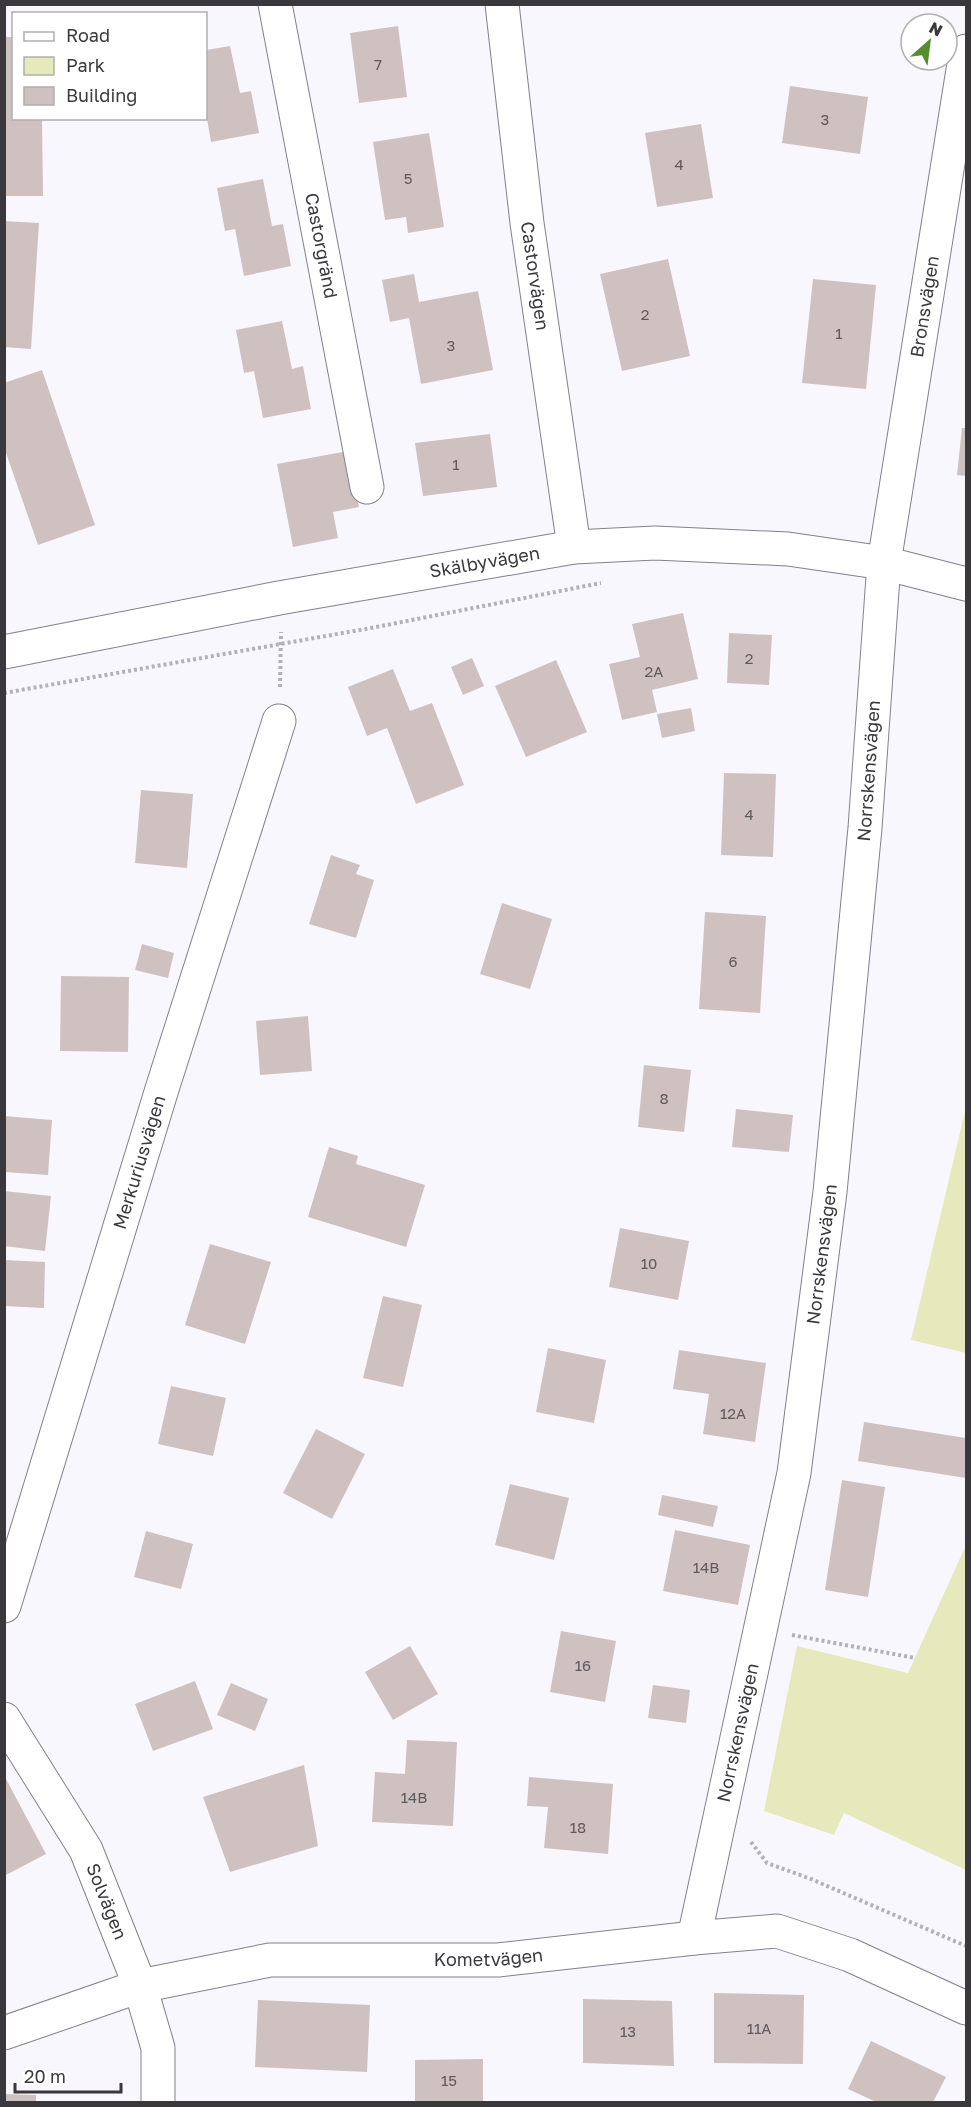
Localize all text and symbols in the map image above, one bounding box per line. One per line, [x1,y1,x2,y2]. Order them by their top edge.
legend [12,12,207,120]
north arrow [899,12,959,72]
text: N [926,17,946,40]
text: Road [66,24,110,46]
text: Park [66,54,105,76]
house number: 7 [374,55,382,73]
text: Building [66,84,137,106]
house number: 3 [821,110,829,128]
house number: 4 [674,155,684,173]
house number: 5 [404,169,412,187]
street label: Castorgränd [301,191,343,300]
street label: Castorvägen [517,220,554,332]
street label: Bronsvägen [905,254,943,359]
house number: 2 [641,305,649,323]
house number: 1 [835,324,843,342]
house number: 3 [447,336,455,354]
house number: 1 [452,455,460,473]
street label: Skälbyvägen [428,541,541,582]
house number: 2 [745,649,753,667]
house number: 2A [645,662,663,680]
street label: Norrskensvägen [852,699,884,842]
house number: 4 [744,805,754,823]
house number: 6 [728,952,738,970]
house number: 8 [659,1089,669,1107]
street label: Merkuriusvägen [108,1092,169,1232]
street label: Norrskensvägen [801,1183,841,1326]
house number: 10 [641,1254,657,1272]
house number: 12A [720,1404,746,1422]
house number: 14B [693,1558,719,1576]
house number: 16 [575,1656,591,1674]
street label: Norrskensvägen [712,1661,763,1804]
house number: 14B [401,1788,427,1806]
house number: 18 [570,1818,586,1836]
street label: Solvägen [82,1860,132,1943]
street label: Kometvägen [434,1943,544,1970]
house number: 11A [747,2019,771,2037]
house number: 13 [620,2022,636,2040]
scale bar [15,2056,122,2094]
text: 20 m [24,2065,66,2087]
house number: 15 [441,2071,457,2089]

